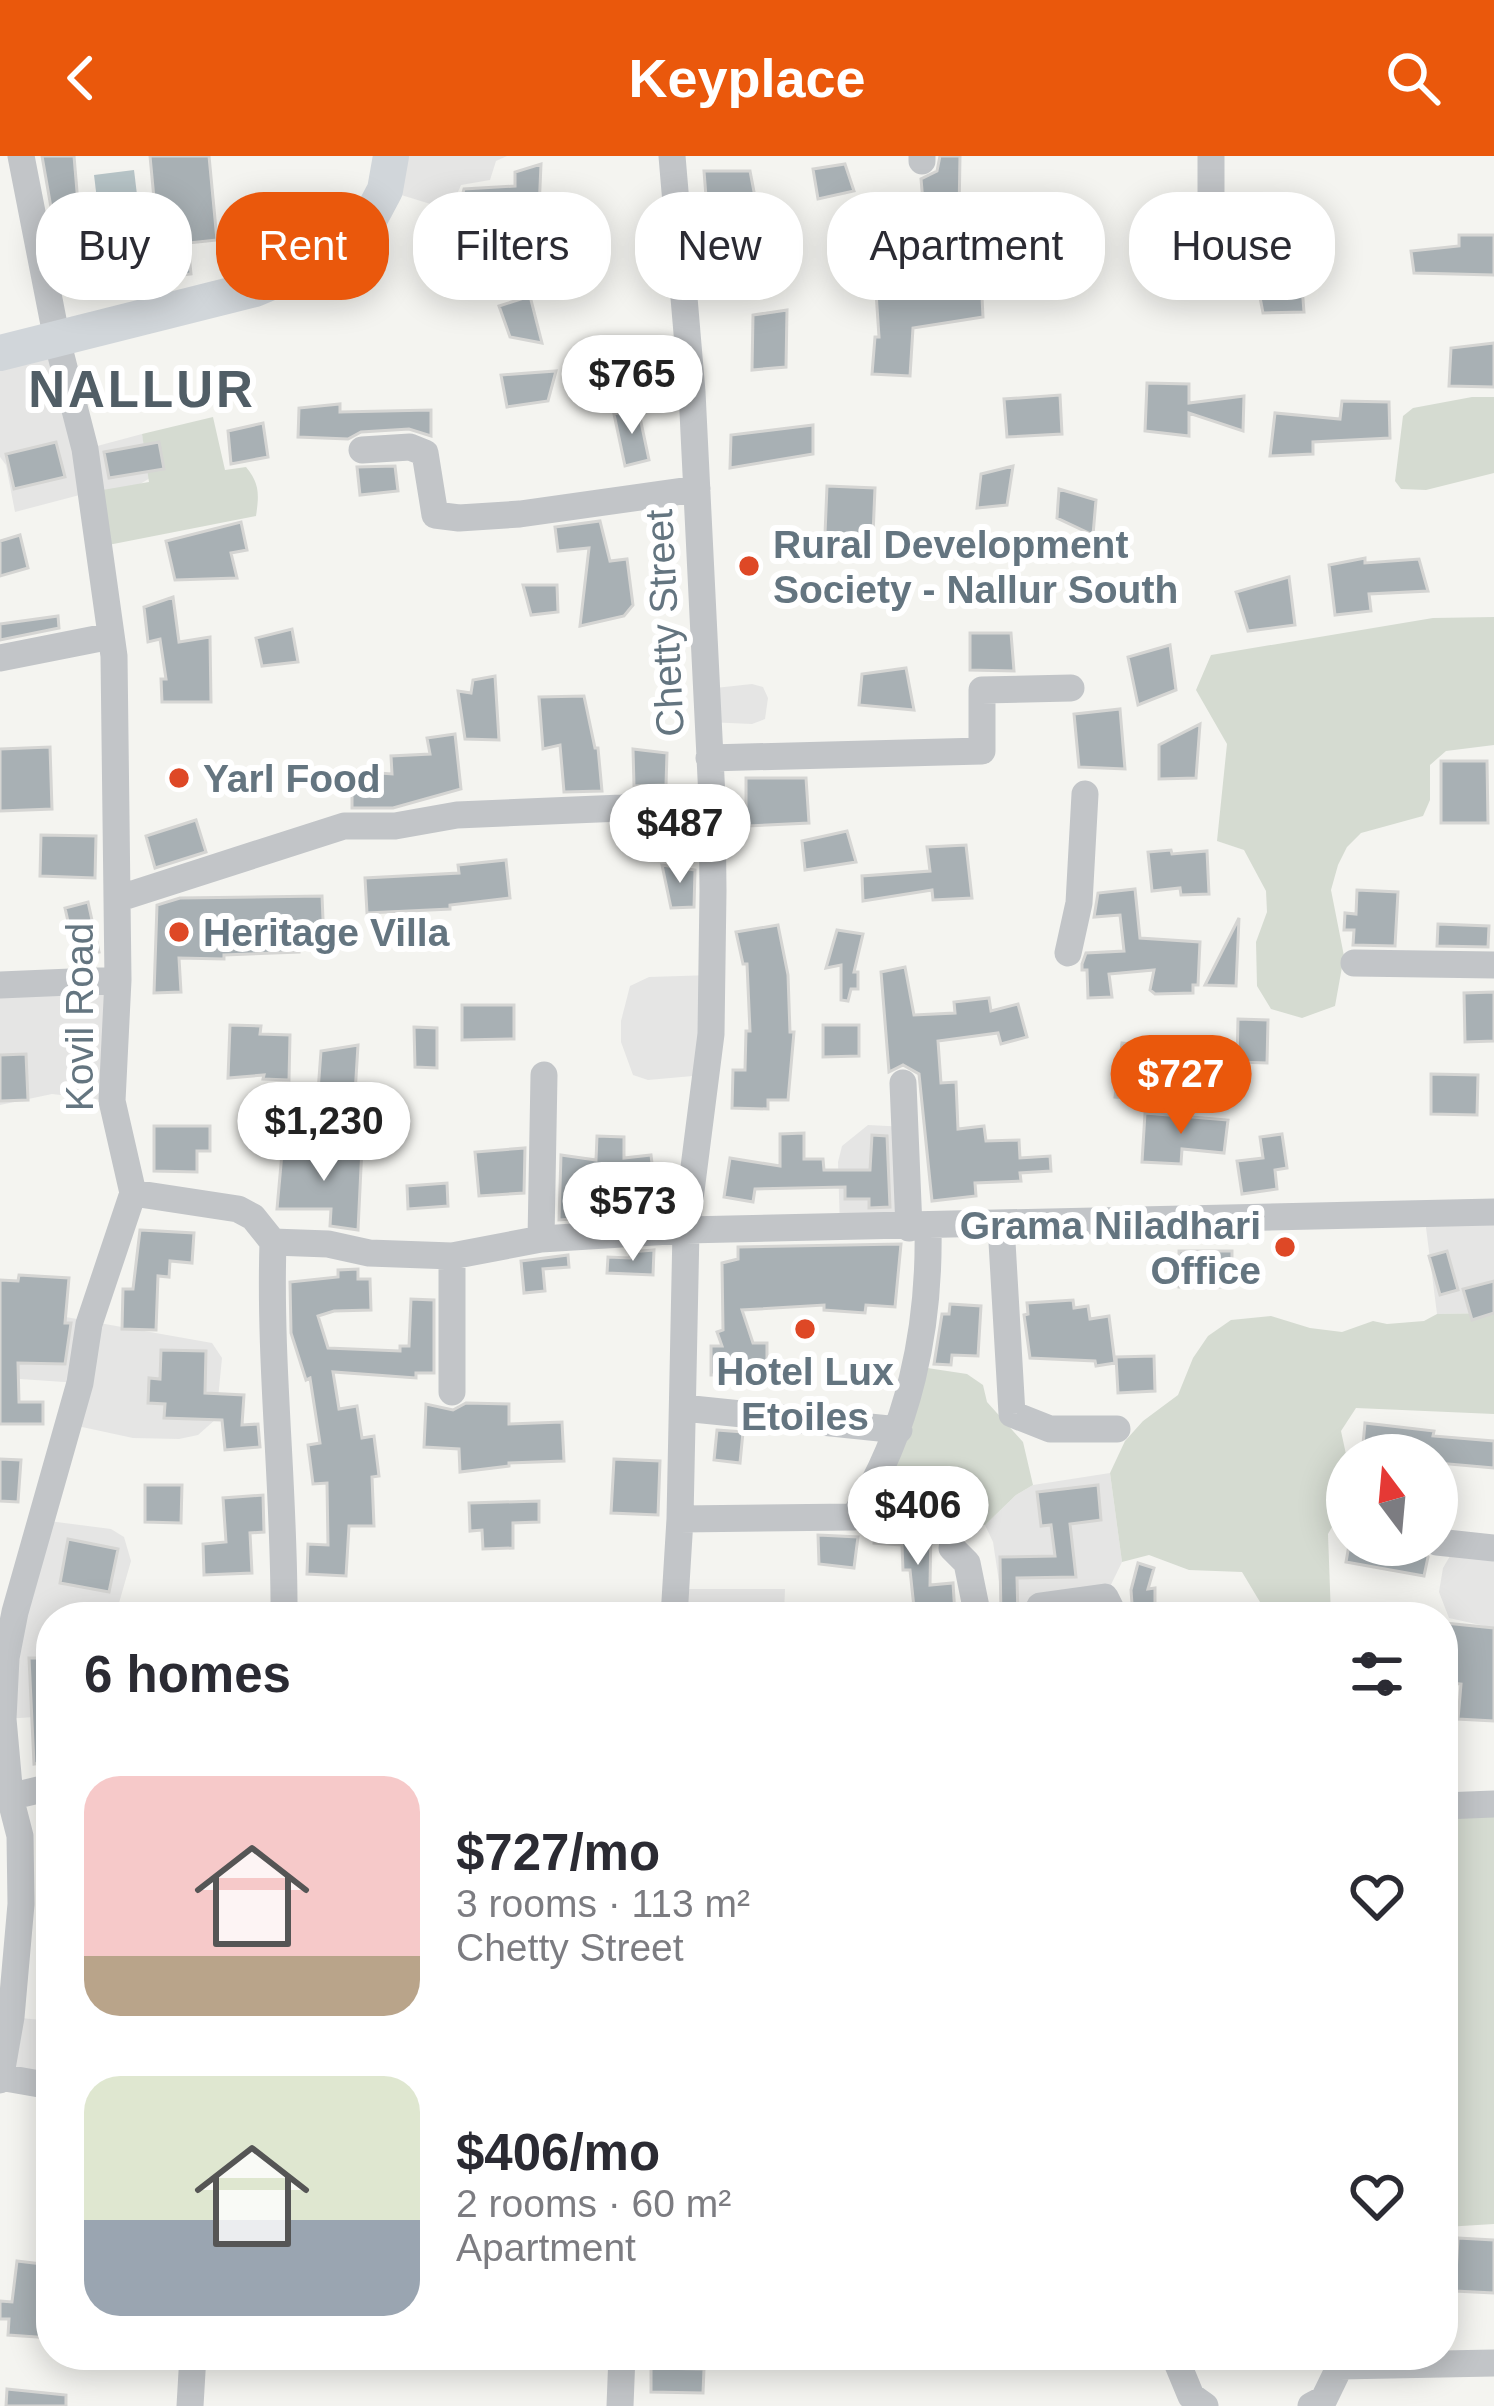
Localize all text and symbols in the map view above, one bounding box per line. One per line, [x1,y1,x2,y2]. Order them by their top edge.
icon: back [48,45,114,111]
icon: search [1380,45,1446,111]
text: Keyplace [628,48,866,108]
chip: Buy [36,192,192,300]
chip: Rent [216,192,389,300]
chip: Filters [413,192,611,300]
chip: New [635,192,803,300]
chip: Apartment [827,192,1105,300]
chip: House [1129,192,1335,300]
pin: $765 [561,335,703,437]
text: $765 [589,352,675,395]
district label: NALLUR [28,361,256,418]
street label: Chetty Street [637,508,692,738]
place label: Rural Development Society - Nallur South [773,523,1178,611]
marker: Rural Development Society - Nallur South [736,553,762,579]
place label: Yarl Food [203,757,381,800]
marker: Yarl Food [166,765,192,791]
pin: $487 [609,784,751,886]
text: $487 [637,801,723,844]
place label: Heritage Villa [203,911,450,954]
marker: Heritage Villa [166,919,192,945]
street label: Kovil Road [58,923,101,1111]
pin: $727 [1110,1035,1252,1137]
text: $727 [1138,1052,1224,1095]
pin: $1,230 [226,1082,422,1184]
text: $1,230 [264,1099,384,1142]
pin: $573 [562,1162,704,1264]
text: $573 [590,1179,676,1222]
place label: Grama Niladhari Office [960,1204,1261,1292]
marker: Grama Niladhari Office [1272,1234,1298,1260]
marker: Hotel Lux Etoiles [792,1316,818,1342]
place label: Hotel Lux Etoiles [716,1350,894,1438]
north arrow [1326,1434,1458,1566]
map controls [1326,1434,1458,1566]
pin: $406 [847,1466,989,1568]
text: $406 [875,1483,961,1526]
icon: filters [1344,1641,1410,1707]
text: 6 homes [84,1646,291,1703]
icon: home [180,1824,324,1968]
text: $727/mo [456,1824,660,1881]
icon: heart [1344,1863,1410,1929]
text: 3 rooms · 113 m² [456,1882,750,1925]
text: Chetty Street [456,1926,684,1969]
icon: home [180,2124,324,2268]
text: $406/mo [456,2124,660,2181]
icon: heart [1344,2163,1410,2229]
text: 2 rooms · 60 m² [456,2182,731,2225]
text: Apartment [456,2226,636,2269]

